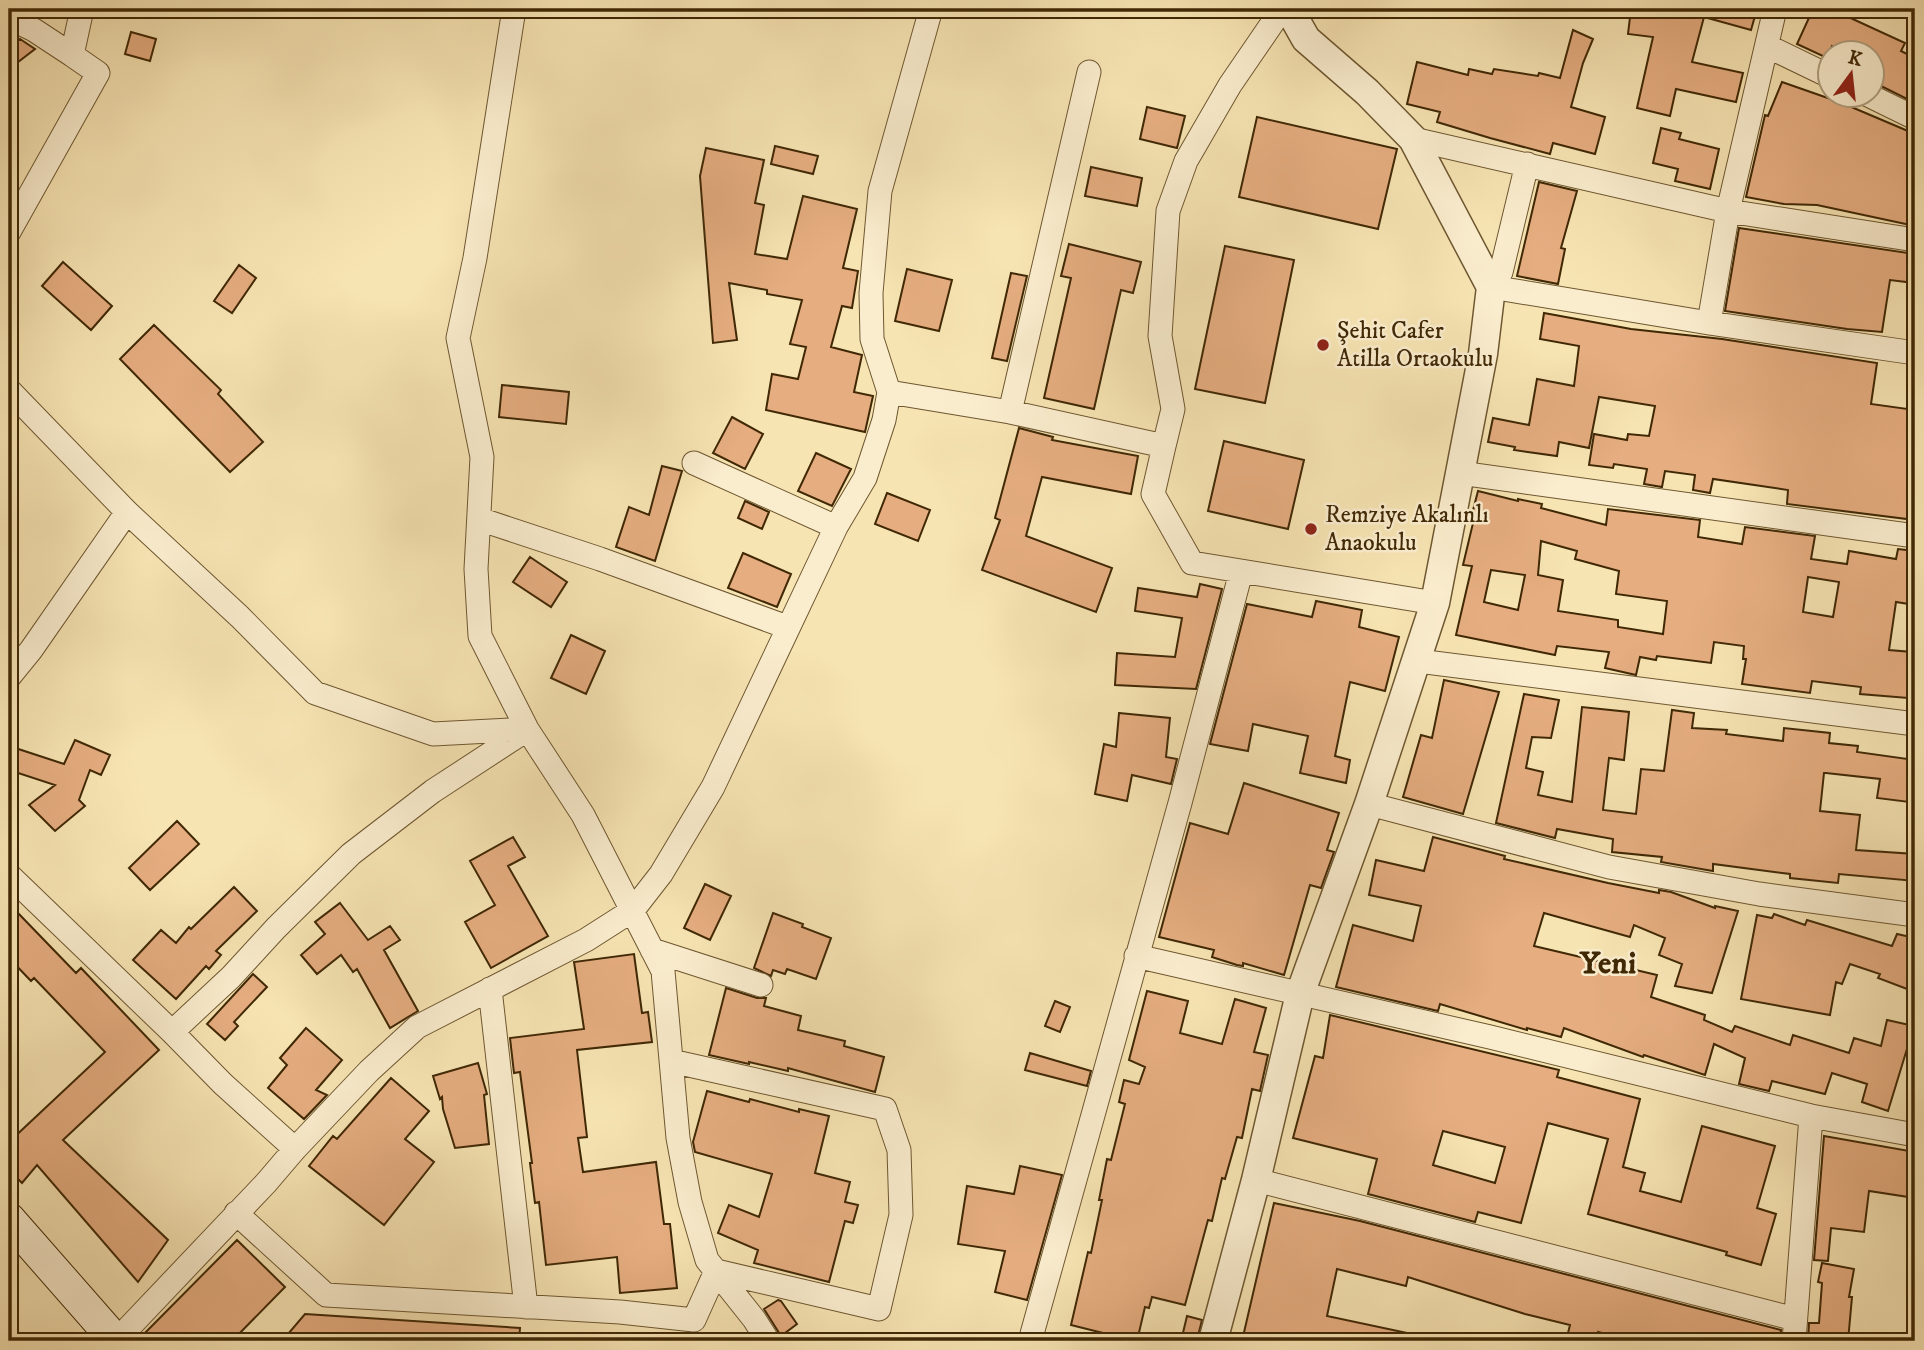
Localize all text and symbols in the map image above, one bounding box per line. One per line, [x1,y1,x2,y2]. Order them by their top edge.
north arrow [1815,38,1885,108]
text: K [1846,46,1865,72]
place label: Şehit Cafer Atilla Ortaokulu [1337,316,1493,374]
marker: Şehit Cafer Atilla Ortaokulu [1315,337,1331,353]
place label: Remziye Akalınlı Anaokulu [1325,500,1489,558]
marker: Remziye Akalınlı Anaokulu [1303,521,1319,537]
district label: Yeni [1579,944,1636,984]

